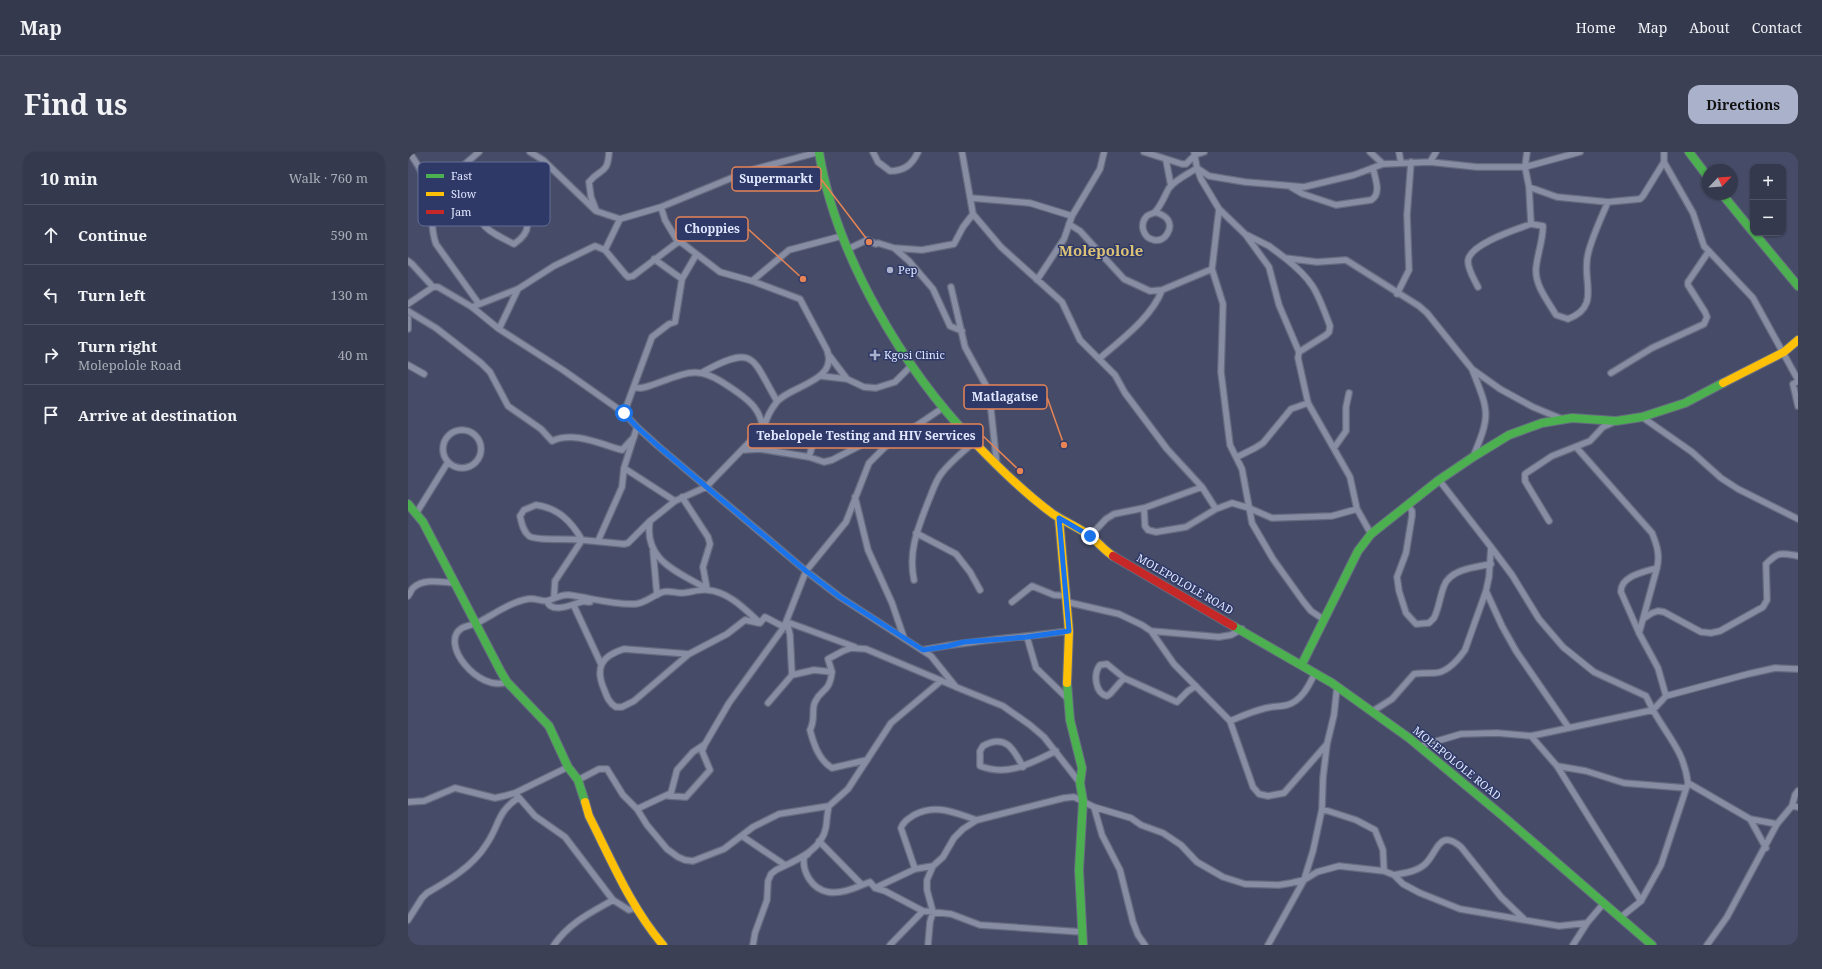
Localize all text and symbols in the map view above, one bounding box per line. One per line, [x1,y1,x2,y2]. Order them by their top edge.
text: Map [20,15,62,41]
text: Home [1576,18,1616,37]
text: Map [1638,18,1667,37]
text: About [1689,18,1730,37]
text: Contact [1752,18,1802,37]
text: Find us [24,85,128,123]
button: Directions [1688,85,1798,124]
legend [418,162,550,226]
north arrow [1702,164,1738,200]
map controls [1750,164,1786,236]
button: + [1750,164,1786,200]
text: 10 min [40,167,98,190]
callout: Supermarkt [732,167,821,191]
text: Fast [451,168,472,183]
text: Walk · 760 m [289,169,368,187]
text: Supermarkt [739,170,813,187]
text: Slow [451,186,477,201]
button: − [1750,200,1786,236]
text: Jam [450,204,472,219]
callout: Choppies [676,217,748,241]
text: Choppies [684,220,740,237]
icon: ahead [40,224,62,246]
text: Continue [78,225,147,245]
text: 590 m [331,226,368,244]
district label: Molepolole [1059,240,1143,260]
place label: Pep [898,262,918,277]
marker: Pep [885,265,895,275]
icon: left [40,284,62,306]
text: Turn left [78,285,146,305]
text: 130 m [331,286,368,304]
text: Turn right [78,336,157,356]
icon: right [40,344,62,366]
text: 40 m [338,346,368,364]
place label: Kgosi Clinic [884,347,945,362]
marker: Kgosi Clinic [869,349,881,361]
text: Molepolole Road [78,356,181,374]
callout: Matlagatse [964,385,1047,409]
text: Matlagatse [972,388,1038,405]
icon: arrive [40,404,62,426]
route start [615,404,633,422]
text: Arrive at destination [78,405,237,425]
callout: Tebelopele Testing and HIV Services [748,424,983,448]
text: Tebelopele Testing and HIV Services [756,427,976,444]
route end [1081,527,1099,545]
street label: MOLEPOLOLE ROAD [1134,550,1236,617]
street label: MOLEPOLOLE ROAD [1410,722,1504,803]

